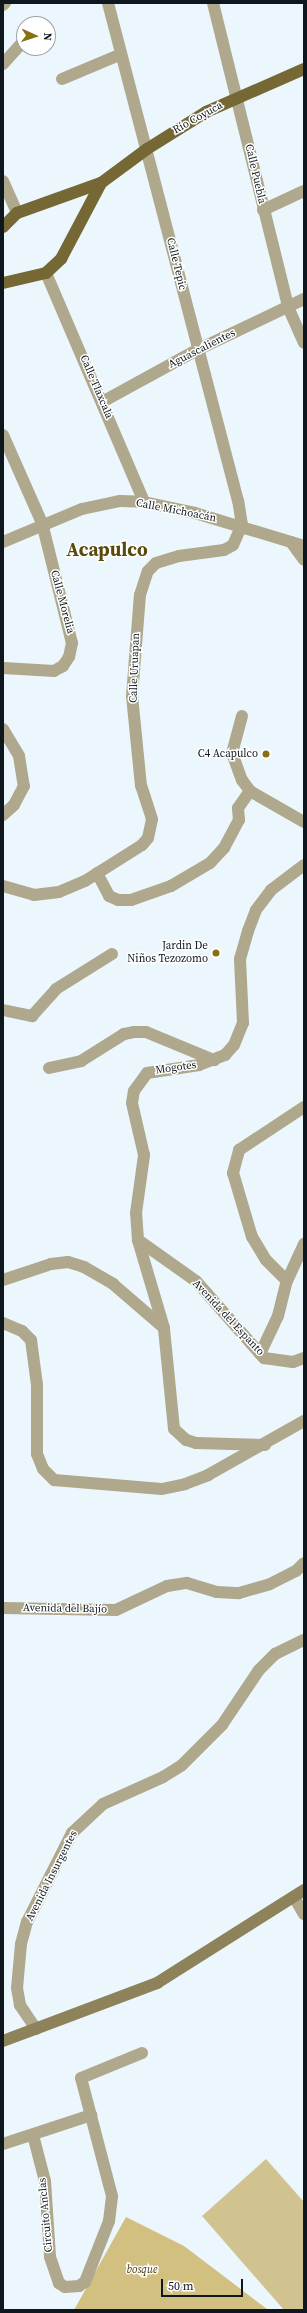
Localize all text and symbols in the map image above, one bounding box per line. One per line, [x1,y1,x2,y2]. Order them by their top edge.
north arrow [16,16,56,56]
text: N [40,32,55,41]
street label: Río Coyuca [171,99,225,137]
street label: Calle Puebla [242,143,268,205]
street label: Calle Tepic [163,236,189,292]
street label: Aguascalientes [166,326,238,372]
street label: Calle Tlaxcala [77,353,115,421]
street label: Calle Michoacán [135,497,217,525]
district label: Acapulco [66,539,148,561]
street label: Calle Morelia [47,569,77,635]
street label: Calle Uruapan [127,633,143,703]
place label: C4 Acapulco [198,747,258,761]
marker: C4 Acapulco [261,749,271,759]
place label: Jardin De Niños Tezozomo [127,940,208,966]
marker: Jardin De Niños Tezozomo [211,948,221,958]
street label: Mogotes [155,1059,197,1077]
street label: Avenida del Espanto [189,1277,267,1359]
street label: Avenida del Bajío [23,1602,107,1616]
street label: Avenida Insurgentes [23,1828,81,1924]
street label: Circuito Anclas [36,2177,56,2253]
park label: bosque [126,2263,158,2277]
scale bar [163,2271,245,2297]
text: 50 m [168,2278,194,2294]

